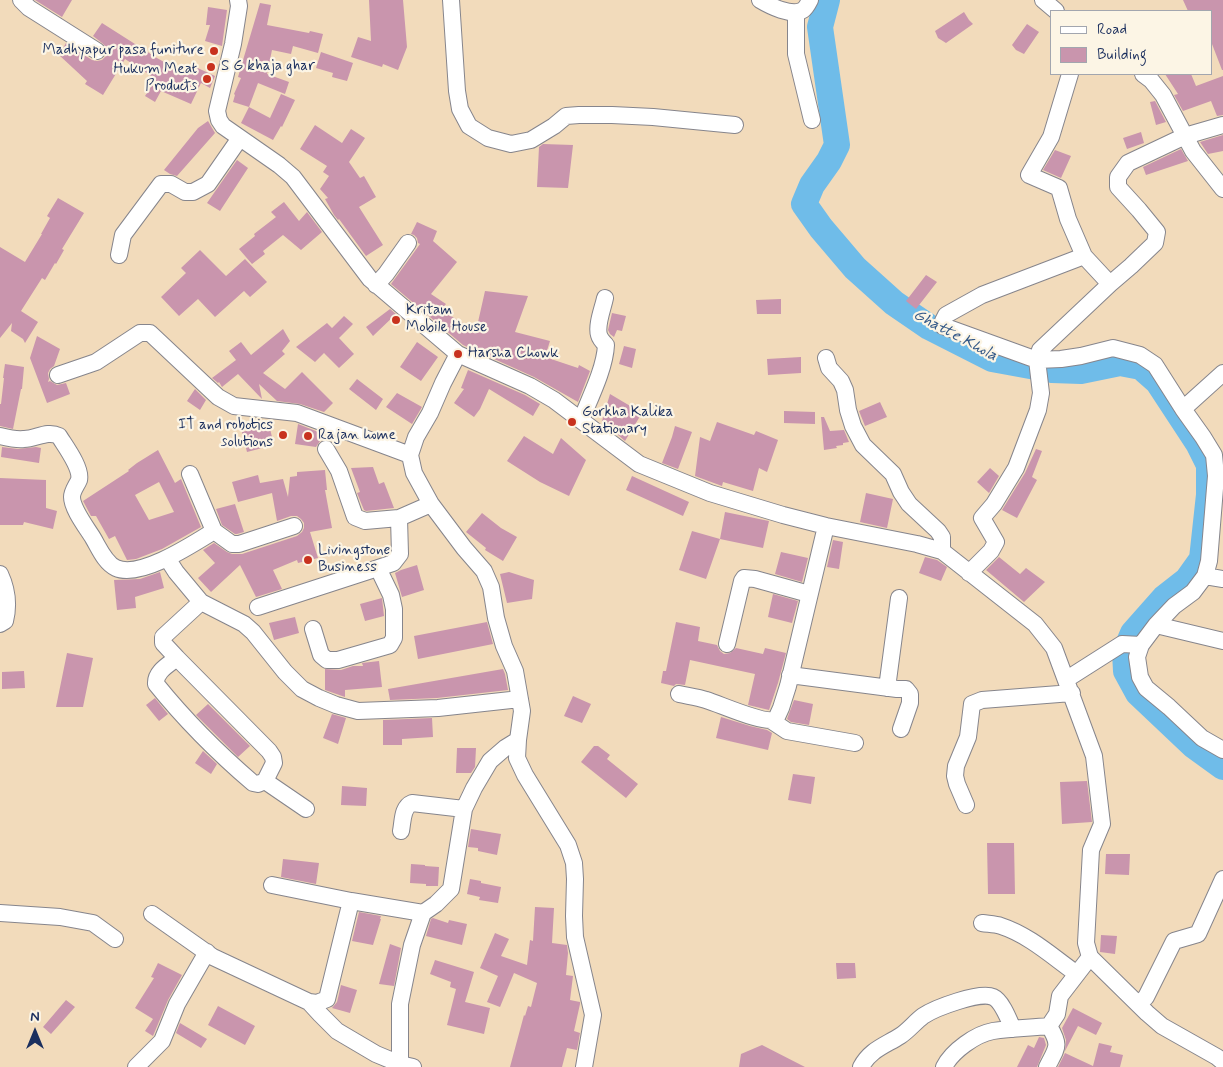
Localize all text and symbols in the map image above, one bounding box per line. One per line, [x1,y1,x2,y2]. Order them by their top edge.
legend [1050,10,1213,75]
text: Road [1097,20,1127,40]
place label: Madhyapur pasa funiture [43,42,204,60]
marker: Madhyapur pasa funiture [208,45,220,57]
text: Building [1097,45,1147,65]
place label: S G khaja ghar [221,58,315,76]
place label: Hukum Meat Products [113,61,197,96]
marker: S G khaja ghar [205,61,217,73]
marker: Hukum Meat Products [201,73,213,85]
place label: Kritam Mobile House [406,302,487,337]
water label: Ghatte Khola [910,306,1000,366]
marker: Kritam Mobile House [390,314,402,326]
place label: Harsha Chowk [468,345,559,363]
marker: Harsha Chowk [452,348,464,360]
place label: Gorkha Kalika Stationary [582,404,673,439]
marker: Gorkha Kalika Stationary [566,416,578,428]
place label: IT and robotics solutions [178,417,273,452]
place label: Rajan home [318,427,396,445]
marker: IT and robotics solutions [277,429,289,441]
marker: Rajan home [302,430,314,442]
place label: Livingstone Business [318,542,390,577]
marker: Livingstone Business [302,554,314,566]
north arrow [10,1007,60,1057]
text: N [30,1008,40,1026]

